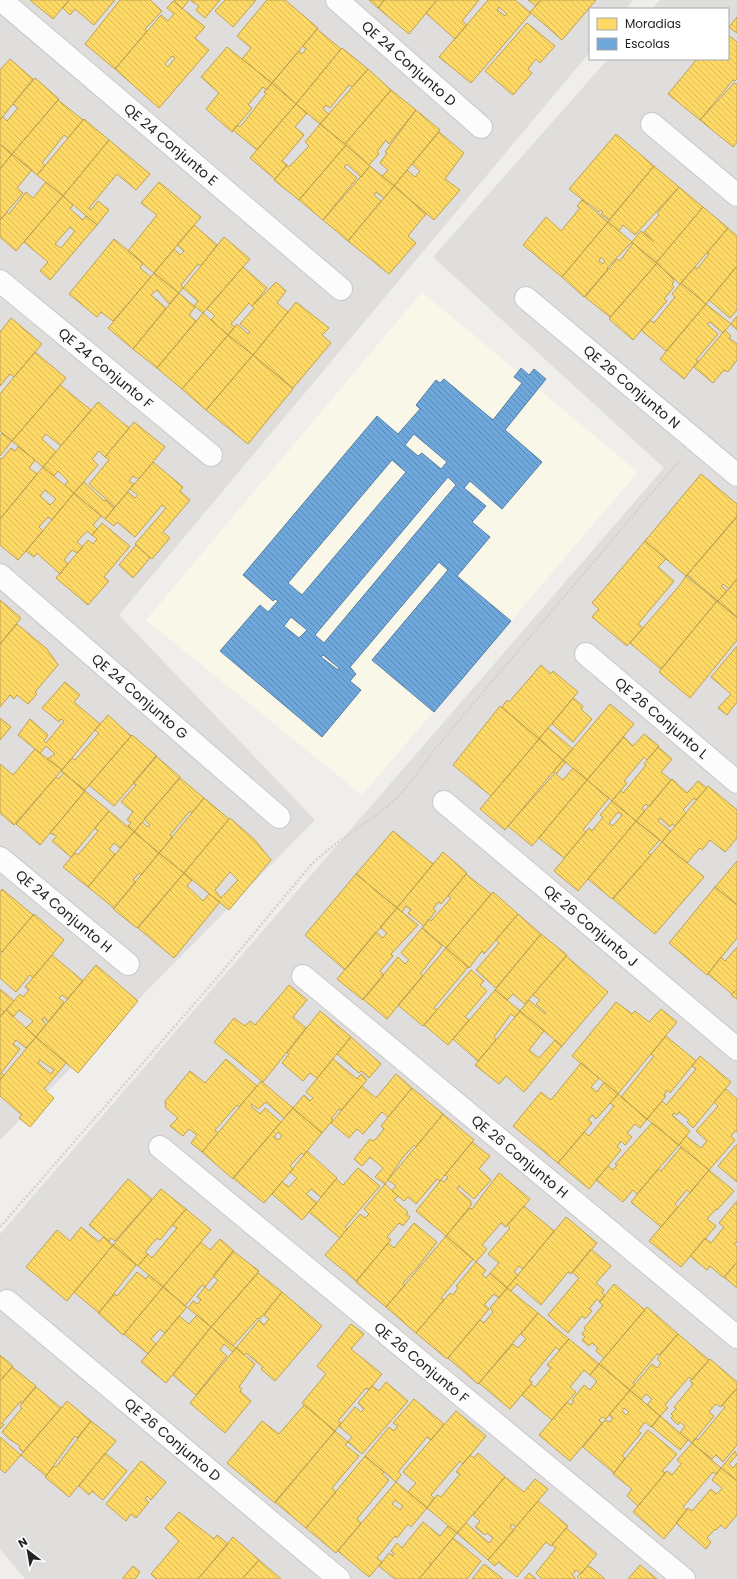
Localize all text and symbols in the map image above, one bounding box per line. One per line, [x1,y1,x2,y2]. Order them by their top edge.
legend [589,8,729,60]
text: Moradias [625,15,681,32]
street label: QE 24 Conjunto D [357,16,461,111]
text: Escolas [625,35,670,52]
street label: QE 24 Conjunto E [120,99,222,190]
street label: QE 24 Conjunto F [54,323,157,413]
street label: QE 26 Conjunto N [579,340,684,433]
street label: QE 24 Conjunto G [87,649,192,744]
street label: QE 26 Conjunto L [611,673,713,763]
street label: QE 24 Conjunto H [11,865,117,957]
street label: QE 26 Conjunto J [539,880,642,971]
street label: QE 26 Conjunto H [467,1110,572,1203]
street label: QE 26 Conjunto F [370,1317,473,1408]
street label: QE 26 Conjunto D [120,1393,225,1486]
north arrow [8,1531,48,1571]
text: N [15,1533,31,1551]

